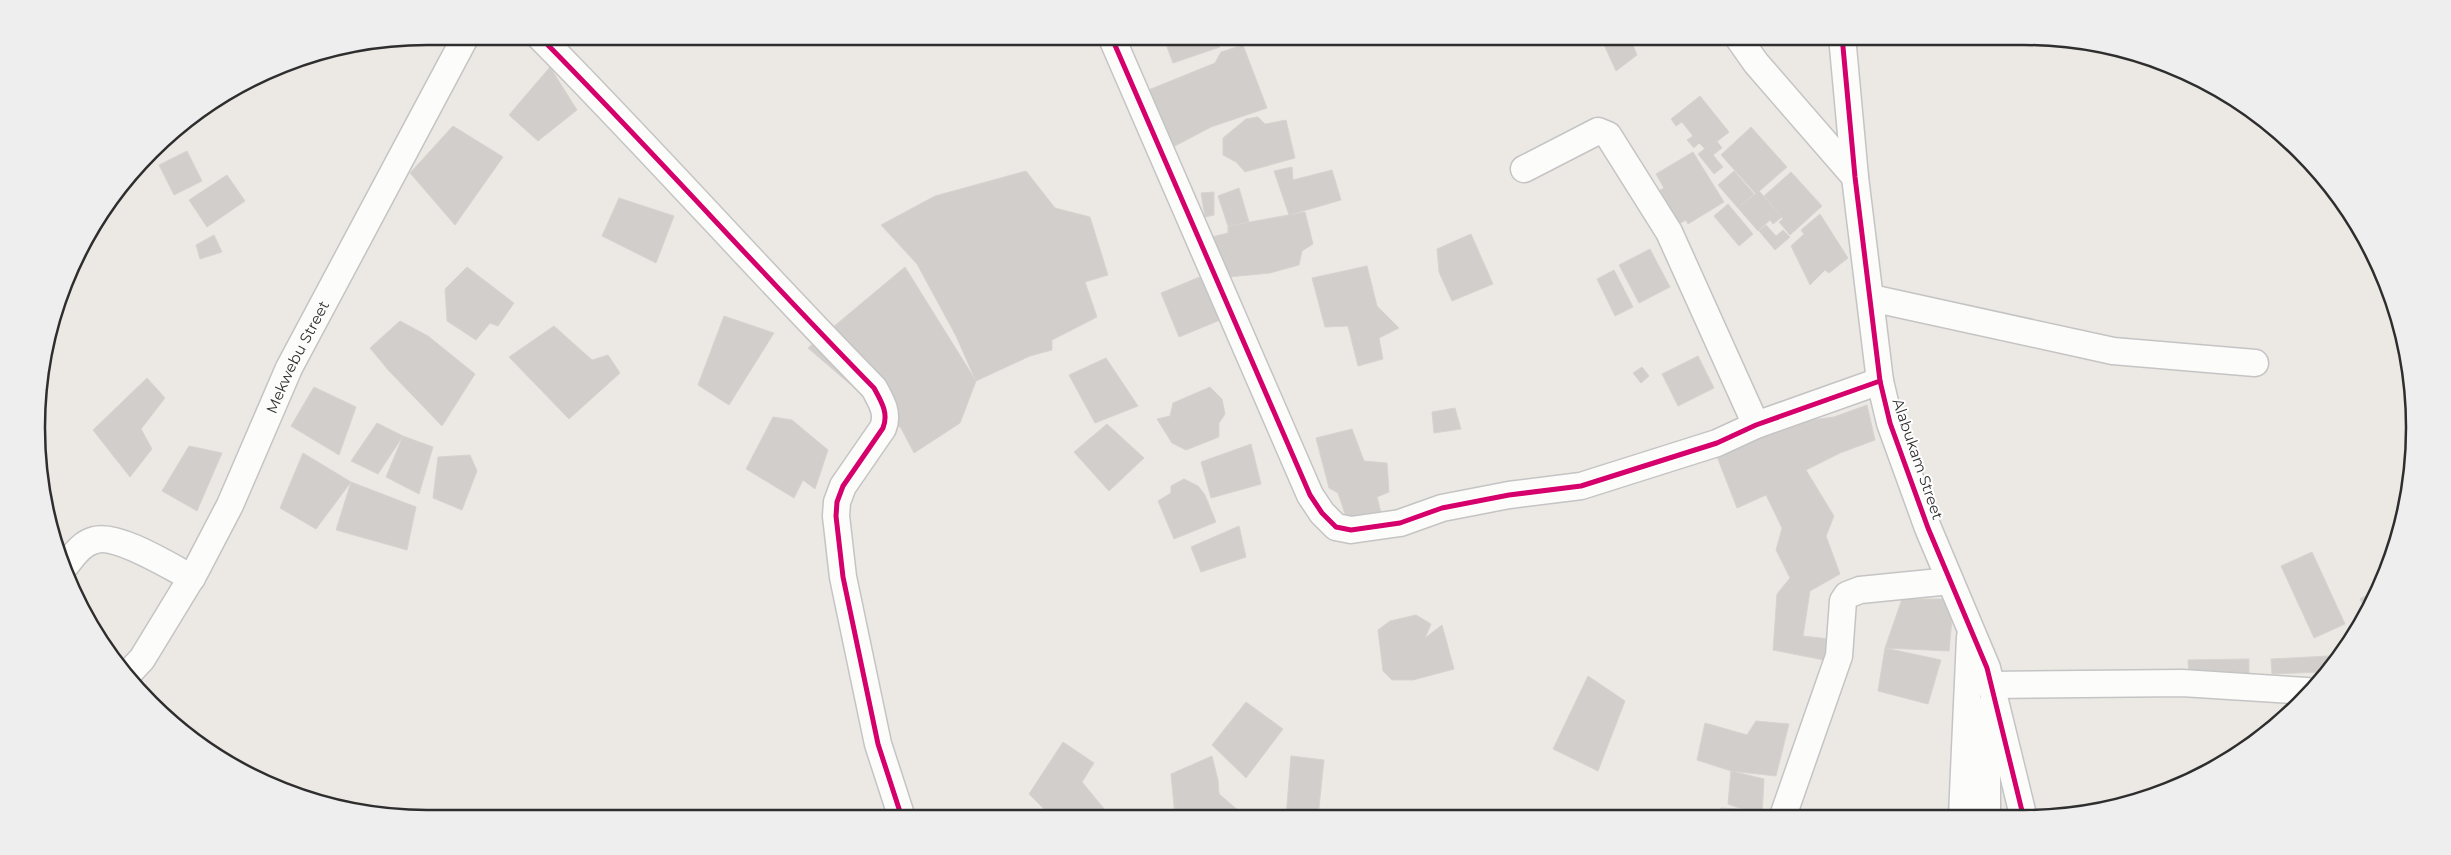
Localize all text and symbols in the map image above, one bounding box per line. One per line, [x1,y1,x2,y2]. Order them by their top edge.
street label: Mekwebu Street [261,297,333,416]
street label: Alabukam Street [1888,396,1948,522]

